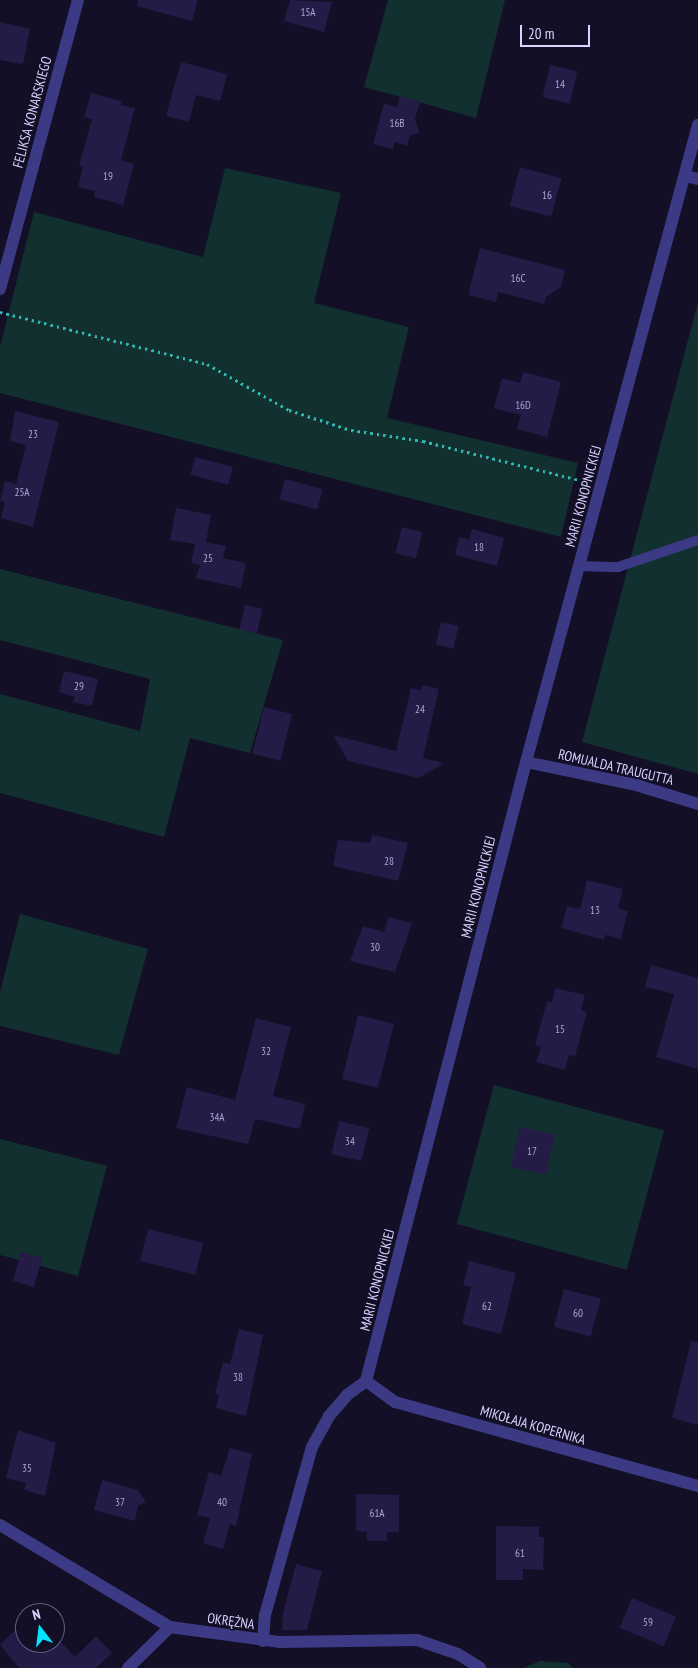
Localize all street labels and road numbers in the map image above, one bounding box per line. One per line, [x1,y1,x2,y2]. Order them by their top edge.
street label: FELIKSA KONARSKIEGO [9,54,55,170]
street label: MARII KONOPNICKIEJ [561,443,605,549]
street label: ROMUALDA TRAUGUTTA [556,745,676,789]
street label: MARII KONOPNICKIEJ [457,834,499,940]
street label: MARII KONOPNICKIEJ [356,1227,398,1333]
street label: MIKOŁAJA KOPERNIKA [478,1402,588,1448]
street label: OKRĘŻNA [206,1609,256,1633]

